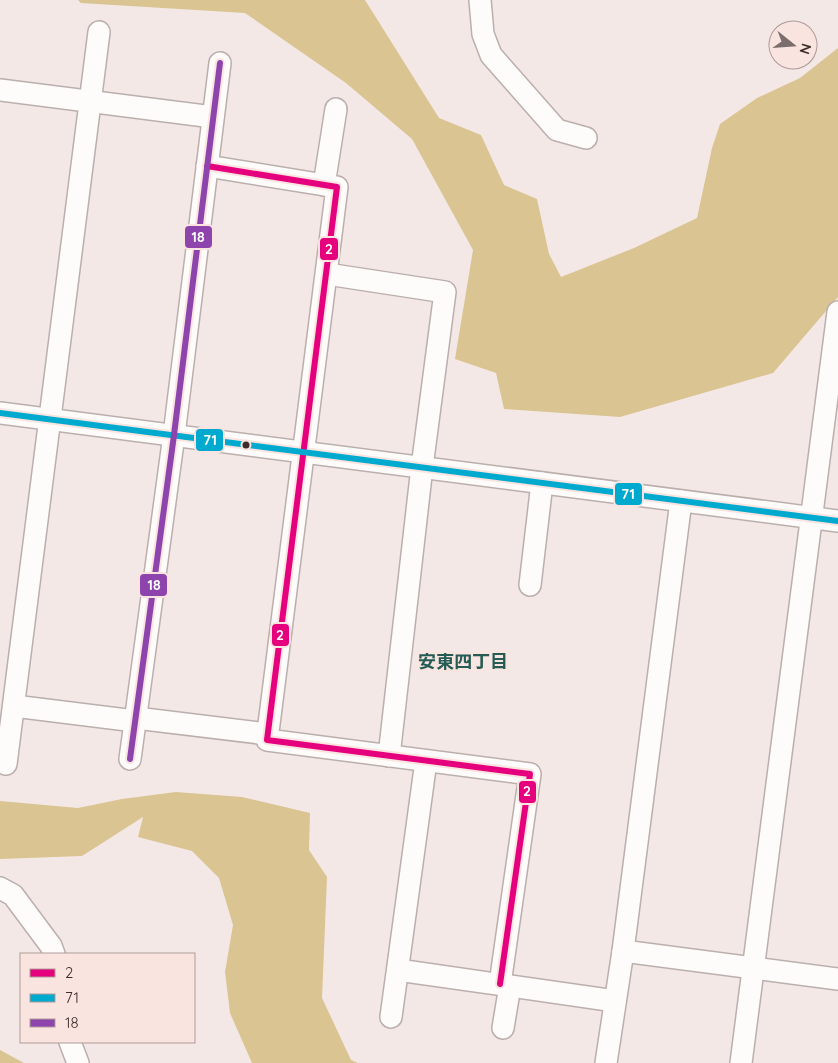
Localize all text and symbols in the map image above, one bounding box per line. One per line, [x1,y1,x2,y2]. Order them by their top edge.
north arrow [768,20,818,70]
text: N [795,41,816,56]
line badge: 18 [184,225,213,249]
text: 18 [191,228,205,246]
line badge: 2 [319,237,339,261]
text: 2 [325,240,333,258]
line badge: 71 [195,428,224,452]
text: 71 [203,431,217,449]
unlabelled marker [241,440,251,450]
line badge: 71 [614,482,643,506]
text: 71 [621,485,635,503]
line badge: 18 [139,573,168,597]
text: 18 [147,576,161,594]
line badge: 2 [271,623,290,647]
text: 2 [276,626,284,644]
district label: 安東四丁目 [418,650,508,673]
line badge: 2 [518,780,537,804]
text: 2 [523,782,531,800]
legend [20,953,195,1043]
text: 2 [65,963,73,982]
text: 71 [65,988,79,1007]
text: 18 [65,1013,79,1032]

